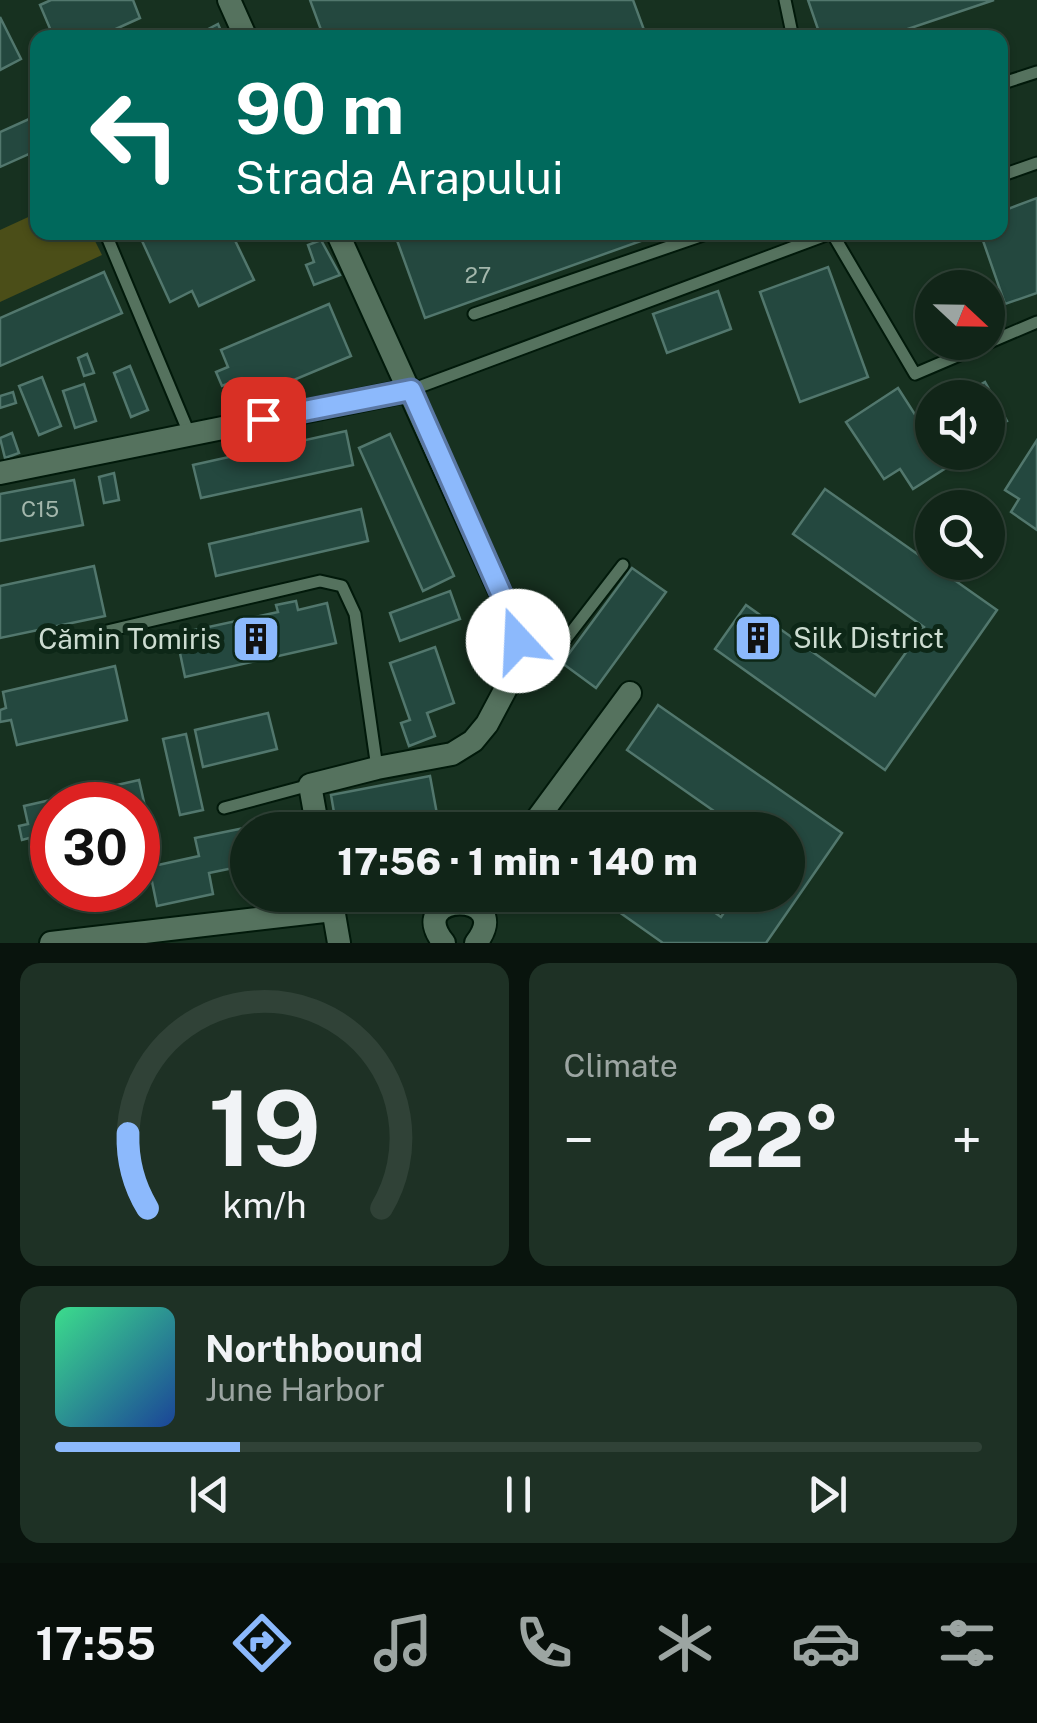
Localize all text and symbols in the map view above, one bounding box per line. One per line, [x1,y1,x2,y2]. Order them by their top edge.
text: 90 m [235,67,405,150]
icon: left [70,70,200,200]
text: Strada Arapului [235,151,563,204]
house number: 27 [465,262,491,288]
north arrow [915,270,1005,360]
map controls [915,270,1005,580]
pin [221,377,306,462]
button: sound [915,380,1005,470]
icon: arrive [236,392,291,447]
button: search [915,490,1005,580]
house number: C15 [21,496,59,522]
position arrow [466,589,570,693]
building icon: Silk District [732,612,784,664]
building icon: Cămin Tomiris [230,613,282,665]
place label: Silk District [793,621,944,654]
place label: Cămin Tomiris [38,622,221,655]
speed limit sign: 30 [30,782,160,912]
text: 17:56 · 1 min · 140 m [337,839,698,884]
text: Climate [564,1047,678,1084]
text: 19 [208,1067,321,1189]
text: 22° [706,1096,840,1184]
text: − [564,1108,594,1172]
text: + [952,1108,982,1172]
text: km/h [222,1184,306,1226]
text: Northbound [205,1326,423,1371]
text: June Harbor [205,1371,385,1408]
icon: previous [182,1467,237,1522]
icon: pause [491,1467,546,1522]
icon: next [800,1467,855,1522]
icon: directions [227,1608,297,1678]
icon: music [368,1608,438,1678]
icon: phone [509,1608,579,1678]
icon: climate [650,1608,720,1678]
icon: car [791,1608,861,1678]
icon: filters [932,1608,1002,1678]
text: 17:55 [35,1617,156,1670]

